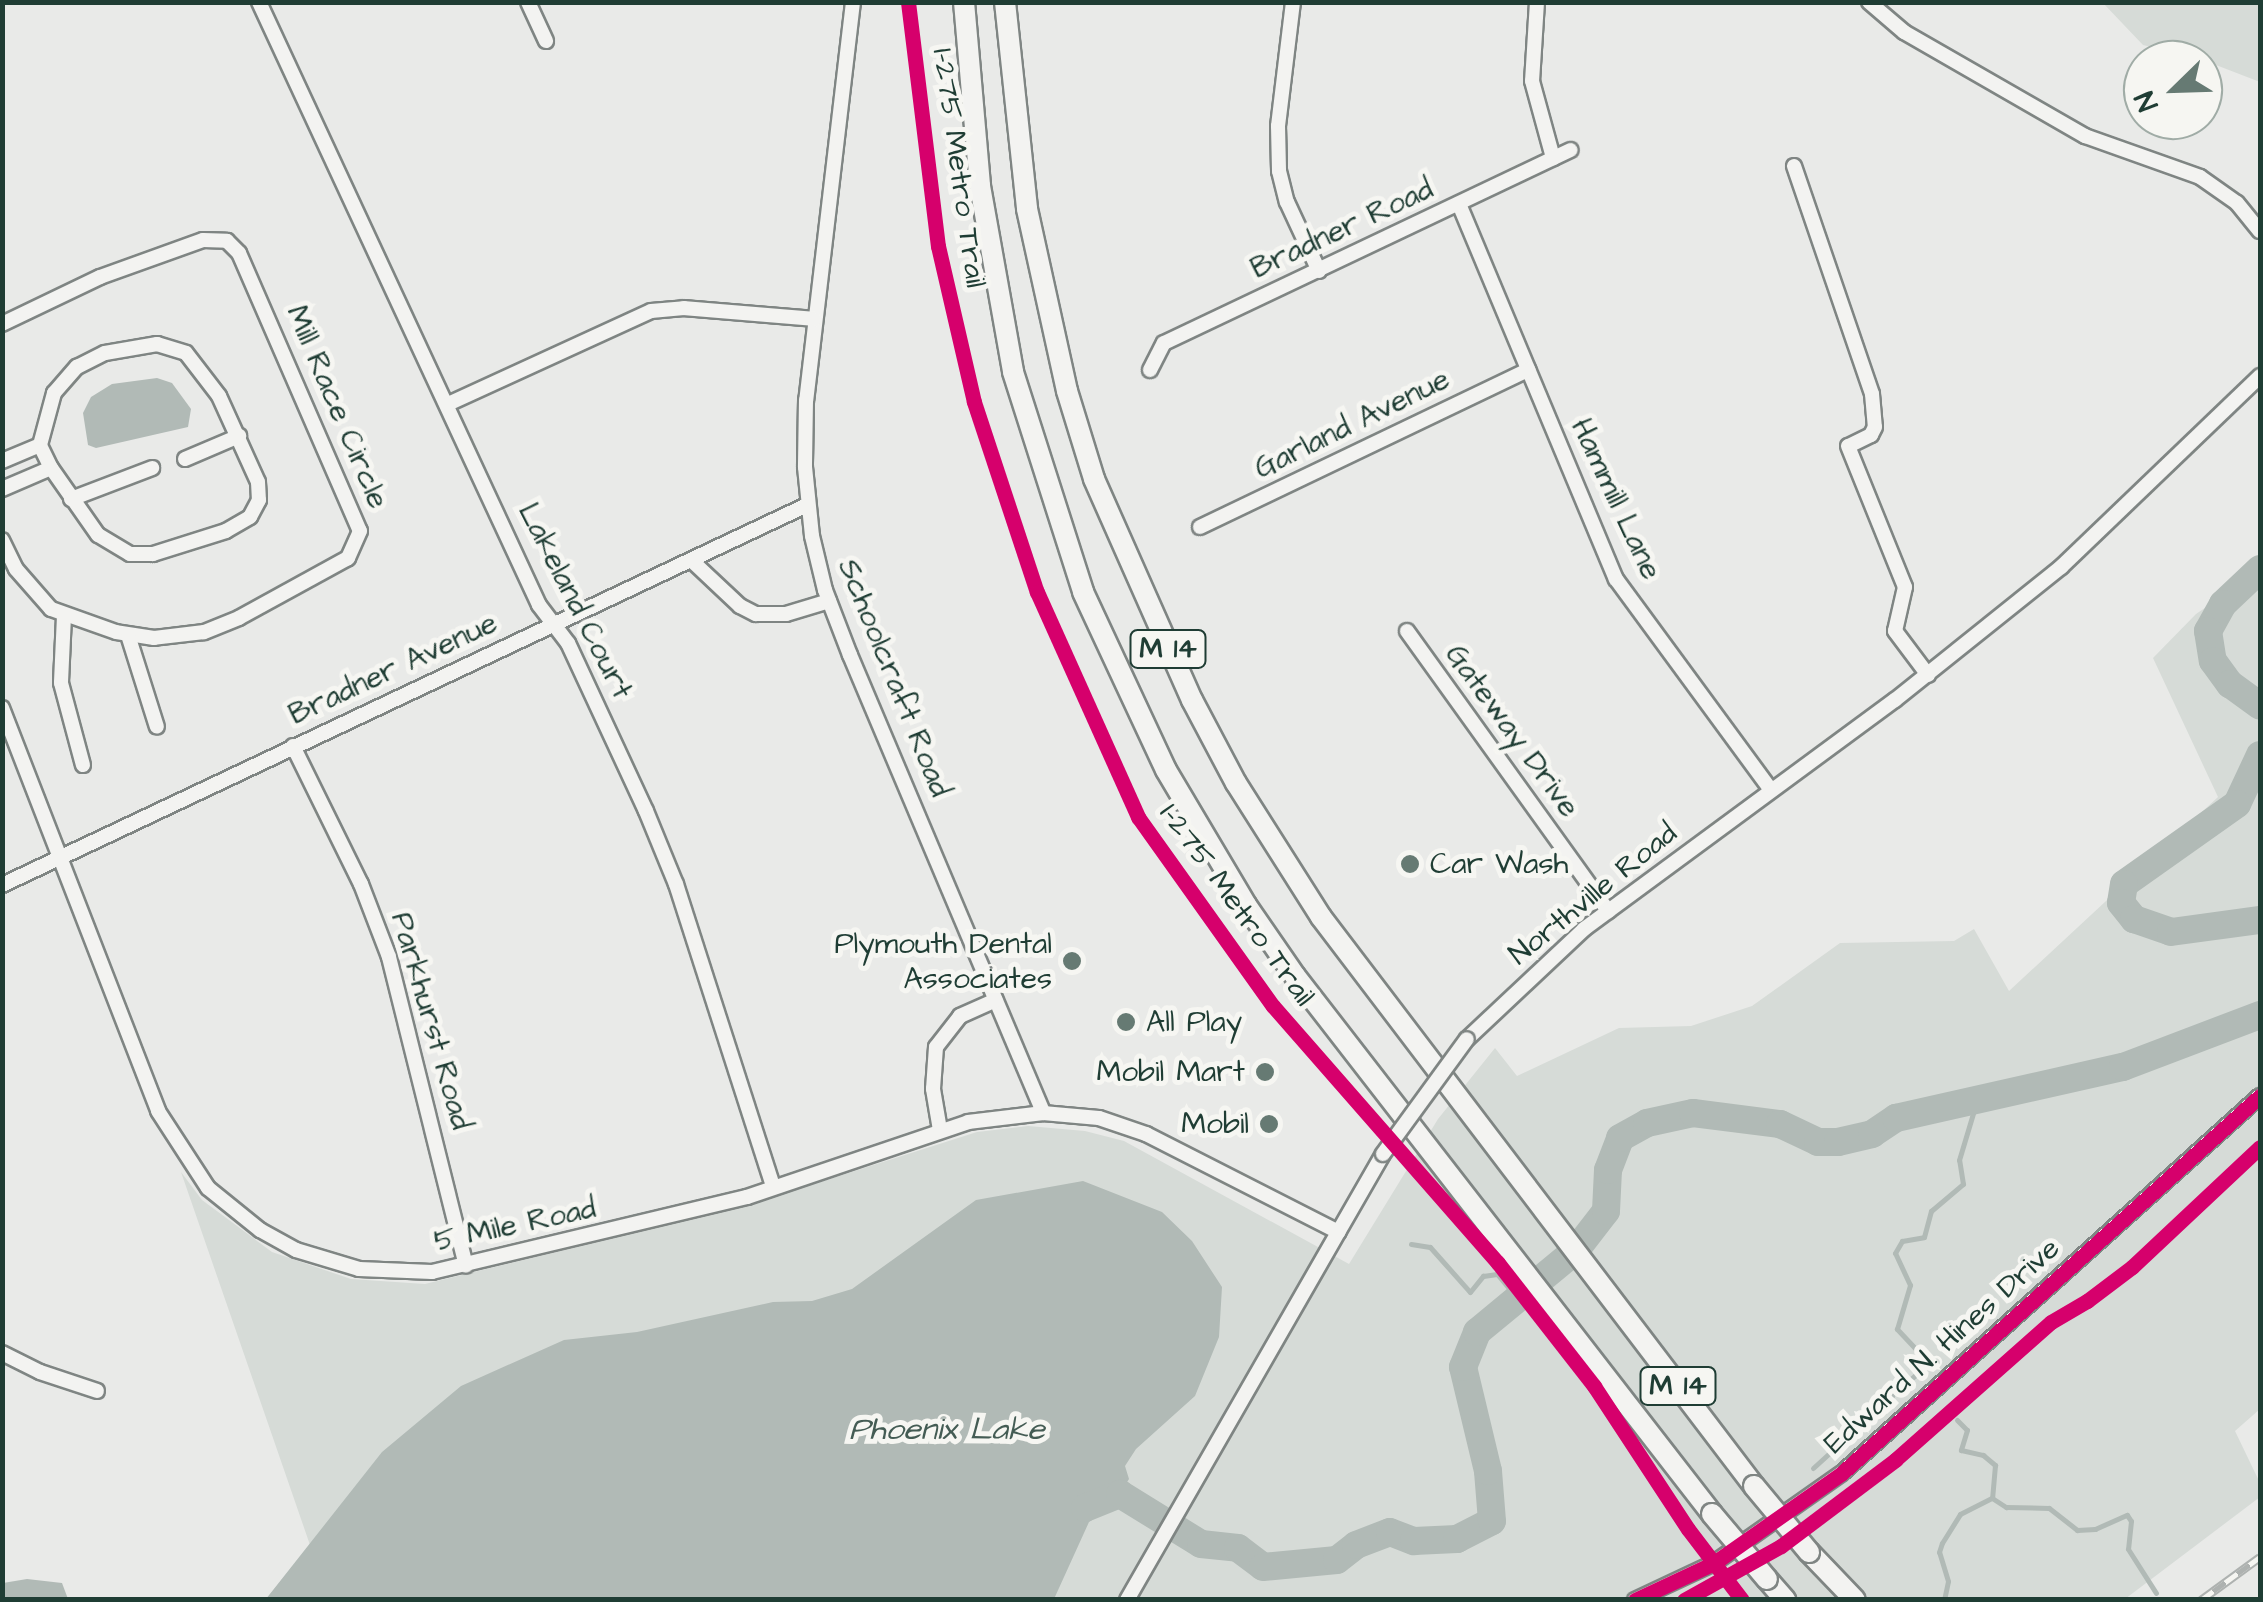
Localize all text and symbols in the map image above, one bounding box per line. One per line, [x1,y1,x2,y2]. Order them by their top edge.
north arrow [2123,40,2223,140]
street label: I-275 Metro Trail [924,46,994,290]
text: N [2125,85,2168,117]
street label: Bradner Road [1245,171,1439,287]
street label: Mill Race Circle [278,300,396,514]
street label: Garland Avenue [1249,361,1455,487]
street label: Hammill Lane [1563,413,1669,585]
street label: Lakeland Court [510,497,640,705]
street label: Schoolcraft Road [830,554,958,802]
street label: Bradner Avenue [283,605,503,733]
road number: M 14 [1128,626,1208,672]
street label: Gateway Drive [1437,638,1587,824]
street label: I-275 Metro Trail [1152,797,1322,1013]
street label: Northville Road [1502,815,1684,973]
place label: Car Wash [1430,846,1568,882]
marker: Car Wash [1399,853,1421,875]
street label: Parkhurst Road [383,908,479,1134]
place label: Plymouth Dental Associates [834,926,1052,996]
marker: Plymouth Dental Associates [1061,950,1083,972]
place label: All Play [1146,1004,1242,1040]
marker: All Play [1115,1011,1137,1033]
place label: Mobil Mart [1096,1054,1245,1090]
marker: Mobil Mart [1254,1061,1276,1083]
place label: Mobil [1181,1106,1249,1142]
marker: Mobil [1258,1113,1280,1135]
street label: 5 Mile Road [431,1190,599,1260]
street label: Edward N. Hines Drive [1817,1231,2067,1461]
road number: M 14 [1638,1363,1718,1409]
water label: Phoenix Lake [849,1411,1045,1449]

